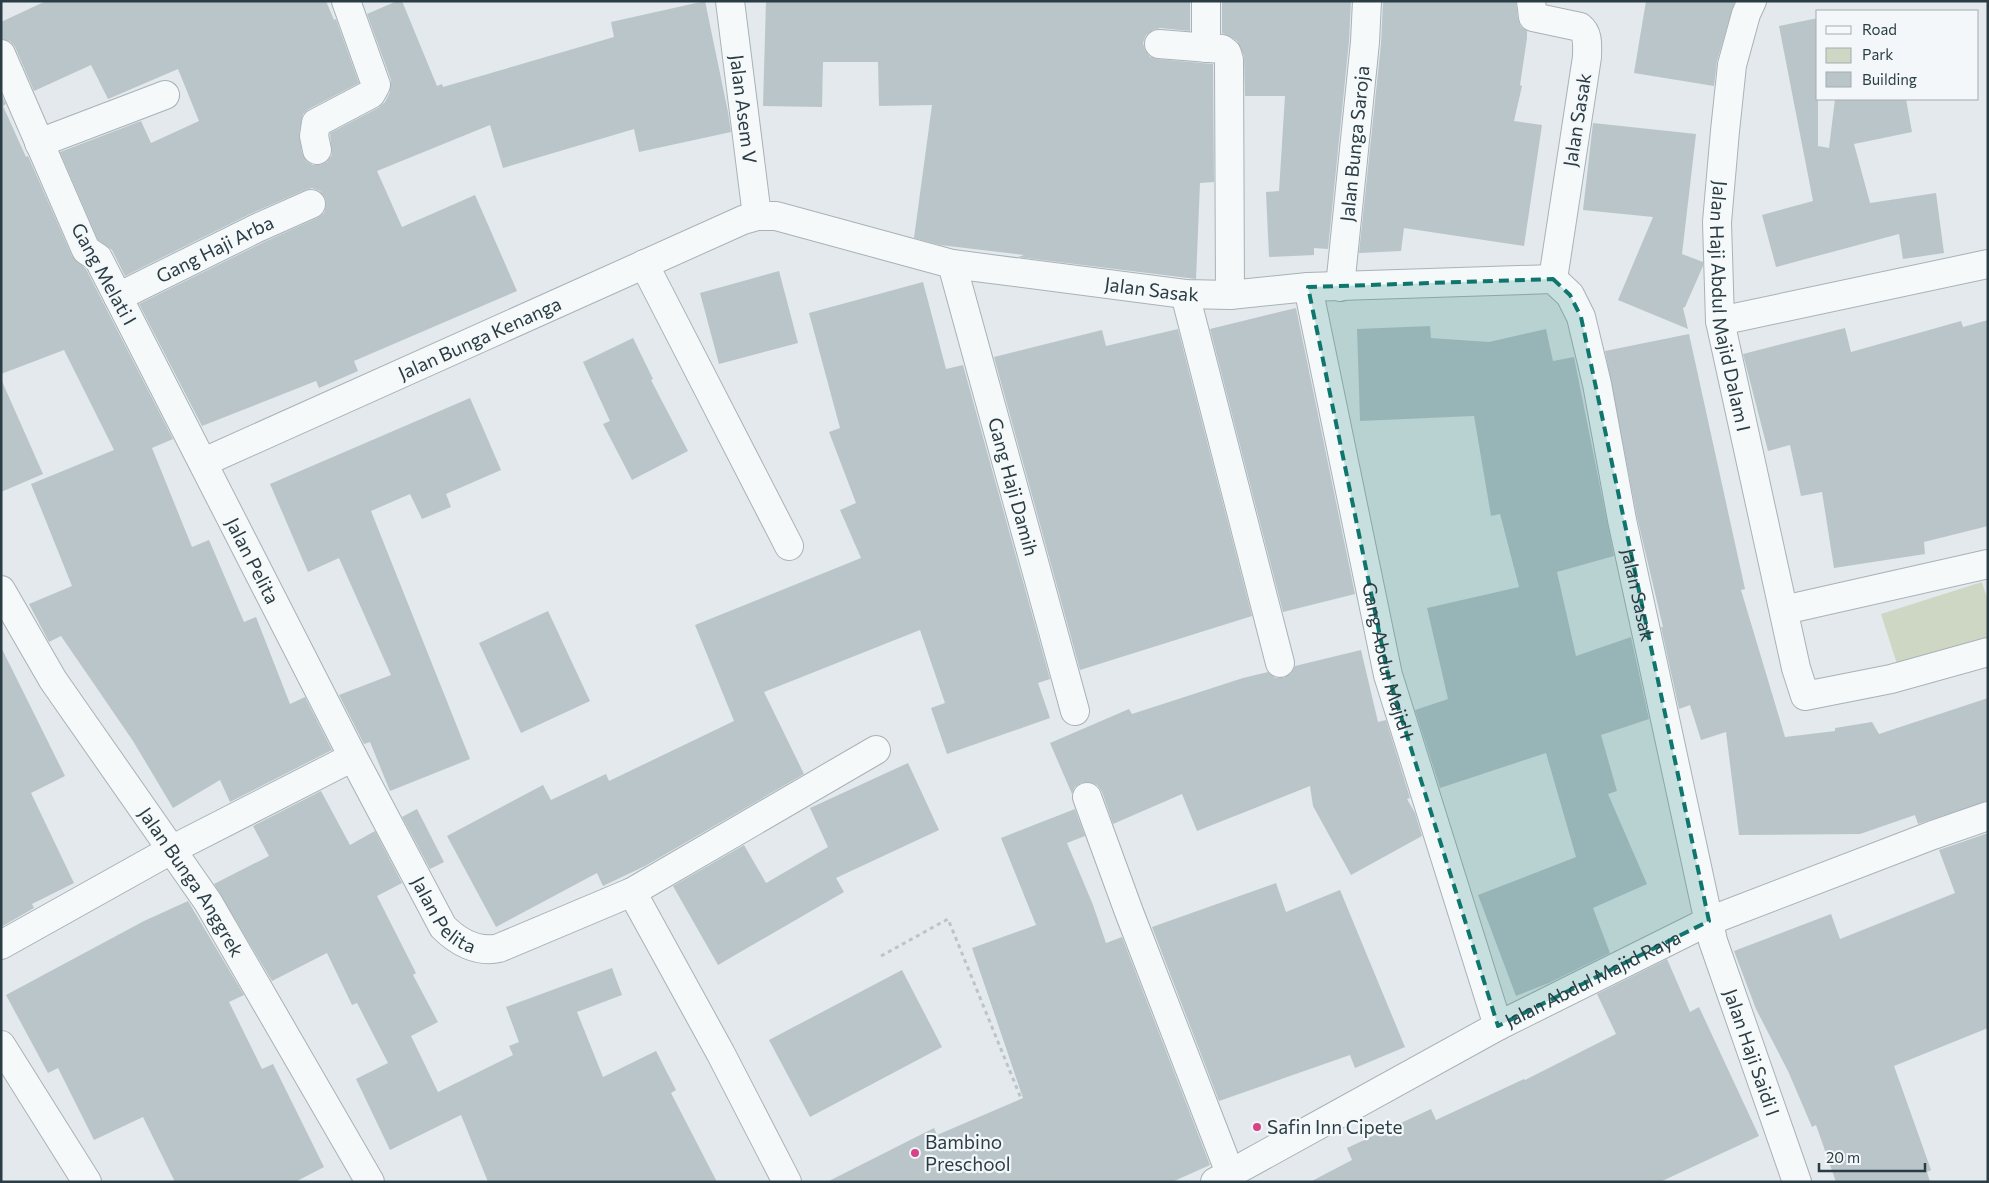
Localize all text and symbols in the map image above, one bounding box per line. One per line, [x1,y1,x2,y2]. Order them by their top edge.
legend [1816,10,1979,100]
text: Road [1862,20,1897,38]
text: Park [1862,45,1893,63]
street label: Jalan Asem V [726,53,762,165]
street label: Jalan Bunga Saroja [1335,65,1374,223]
text: Building [1862,70,1917,88]
street label: Jalan Sasak [1558,71,1595,168]
street label: Jalan Haji Abdul Majid Dalam I [1706,180,1756,433]
street label: Gang Haji Arba [152,210,277,287]
street label: Gang Melati I [67,219,142,329]
street label: Jalan Sasak [1103,272,1199,305]
street label: Jalan Bunga Kenanga [394,291,564,384]
street label: Gang Haji Damih [984,415,1044,558]
street label: Jalan Pelita [222,513,285,608]
street label: Jalan Sasak [1617,546,1660,644]
street label: Gang Abdul Majid I [1358,580,1419,742]
street label: Jalan Bunga Anggrek [134,803,249,961]
street label: Jalan Pelita [407,872,479,958]
street label: Jalan Abdul Majid Raya [1501,925,1684,1032]
street label: Jalan Haji Saidi I [1719,985,1785,1119]
place label: Safin Inn Cipete [1267,1115,1402,1138]
marker: Safin Inn Cipete [1251,1121,1263,1133]
place label: Bambino Preschool [925,1130,1011,1175]
scale bar [1819,1140,1925,1172]
marker: Bambino Preschool [909,1147,921,1159]
text: 20 m [1826,1148,1860,1166]

